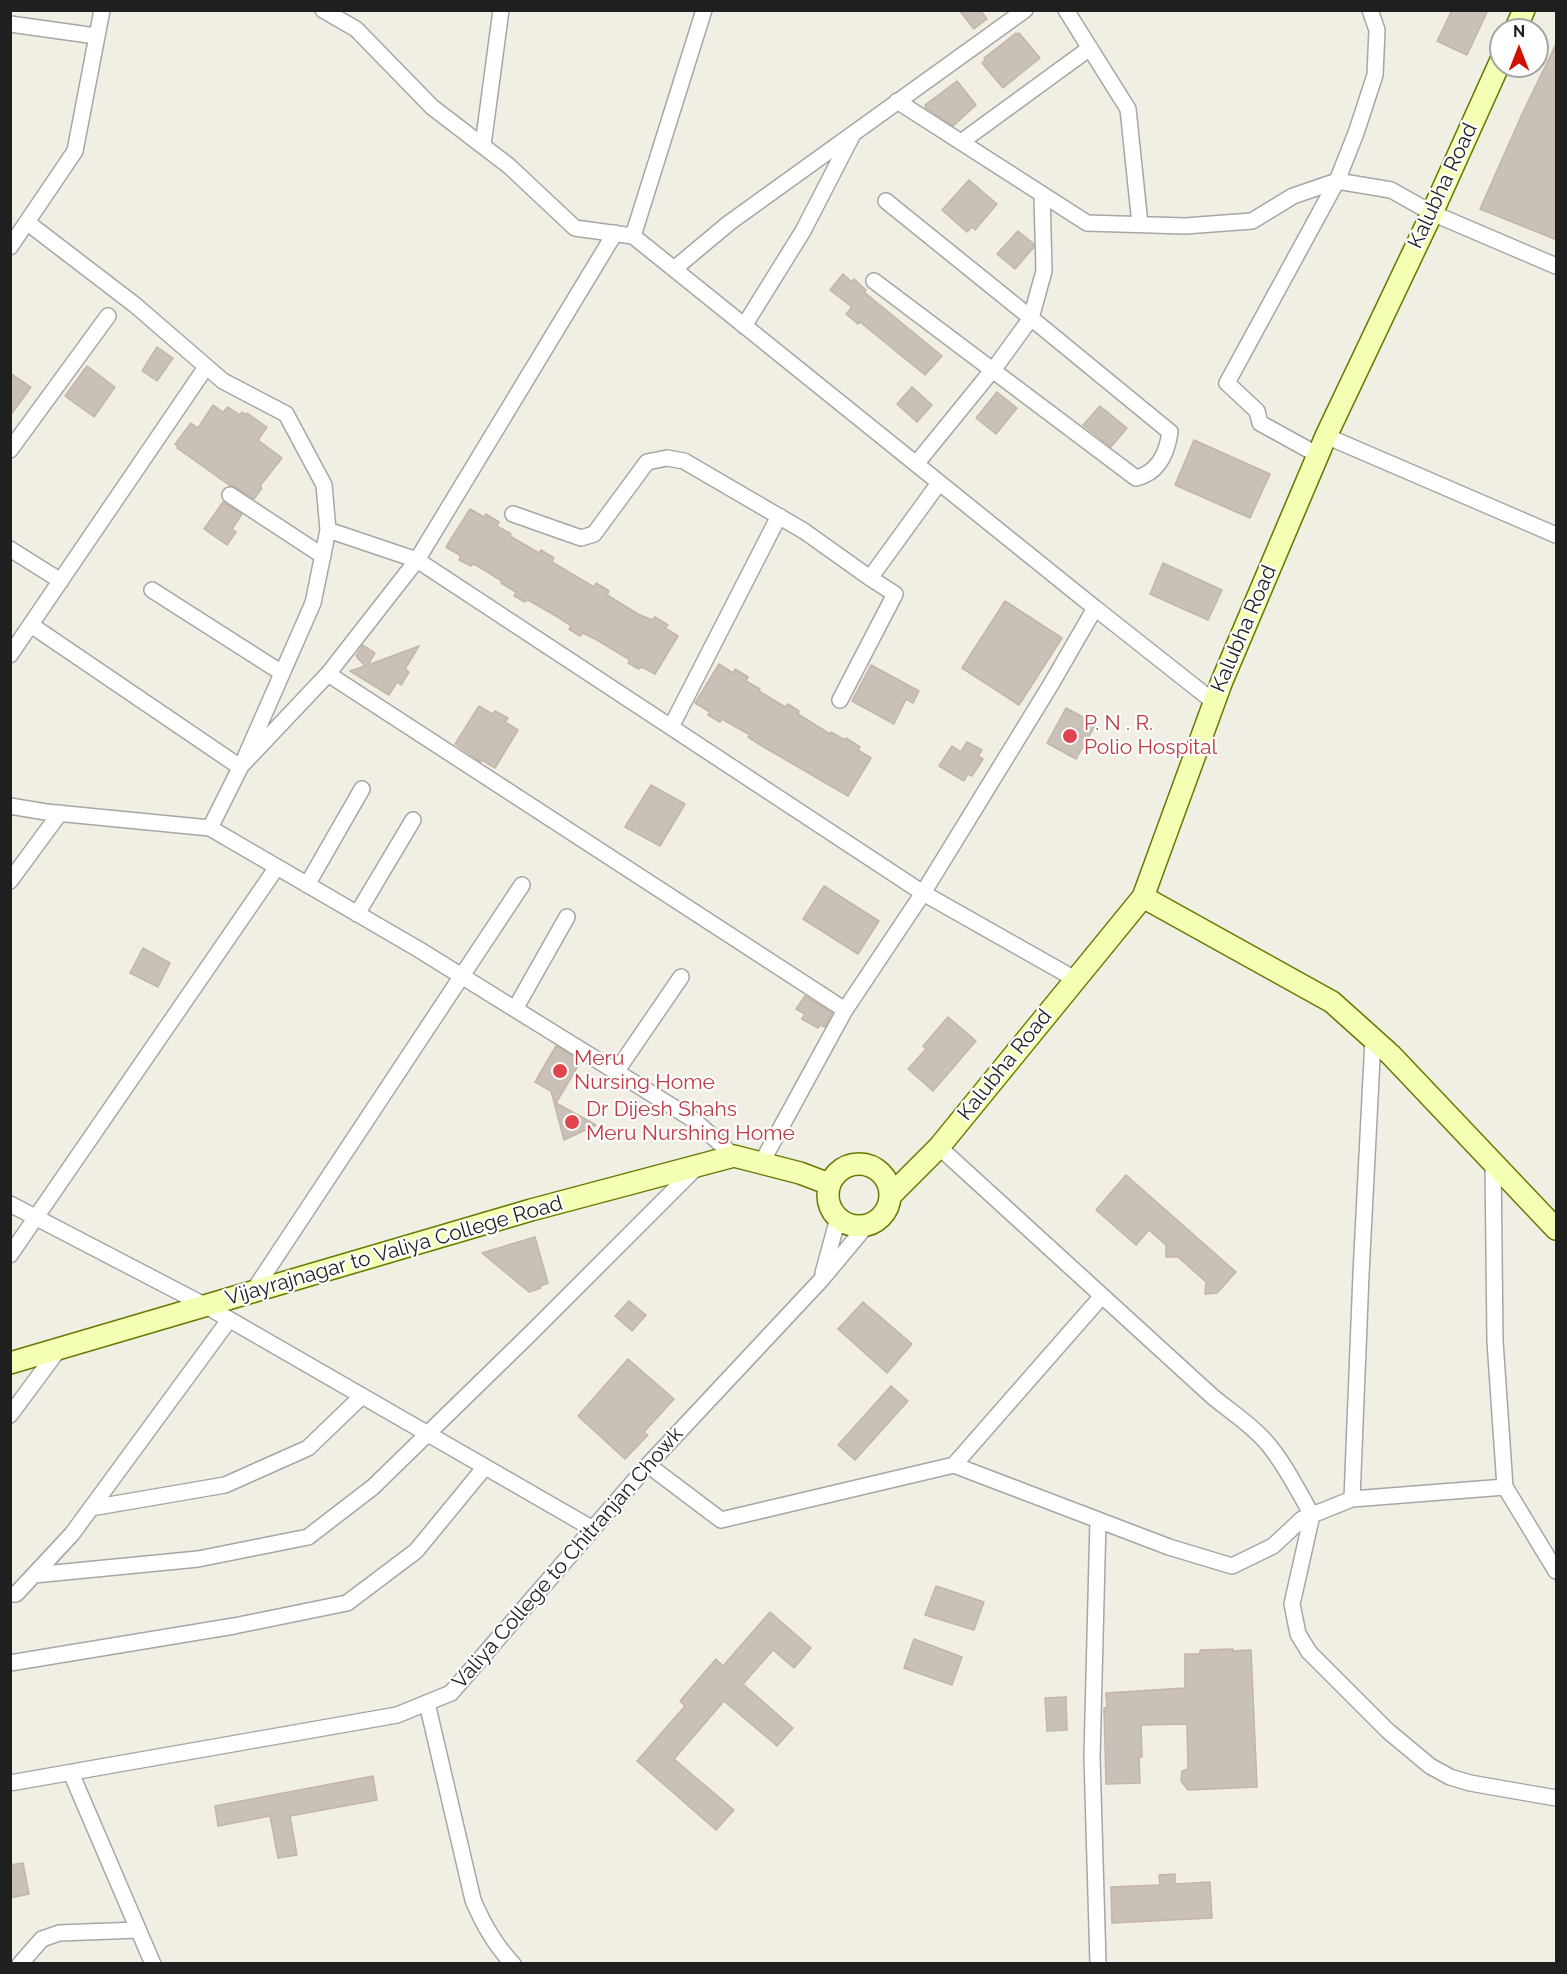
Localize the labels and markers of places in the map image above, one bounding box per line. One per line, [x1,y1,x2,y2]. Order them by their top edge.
place label: P. N . R. Polio Hospital [1084,711,1217,761]
marker: P. N . R. Polio Hospital [1061,727,1079,745]
place label: Meru Nursing Home [574,1046,715,1096]
marker: Meru Nursing Home [551,1062,569,1080]
place label: Dr Dijesh Shahs Meru Nurshing Home [586,1097,795,1147]
marker: Dr Dijesh Shahs Meru Nurshing Home [563,1113,581,1131]

